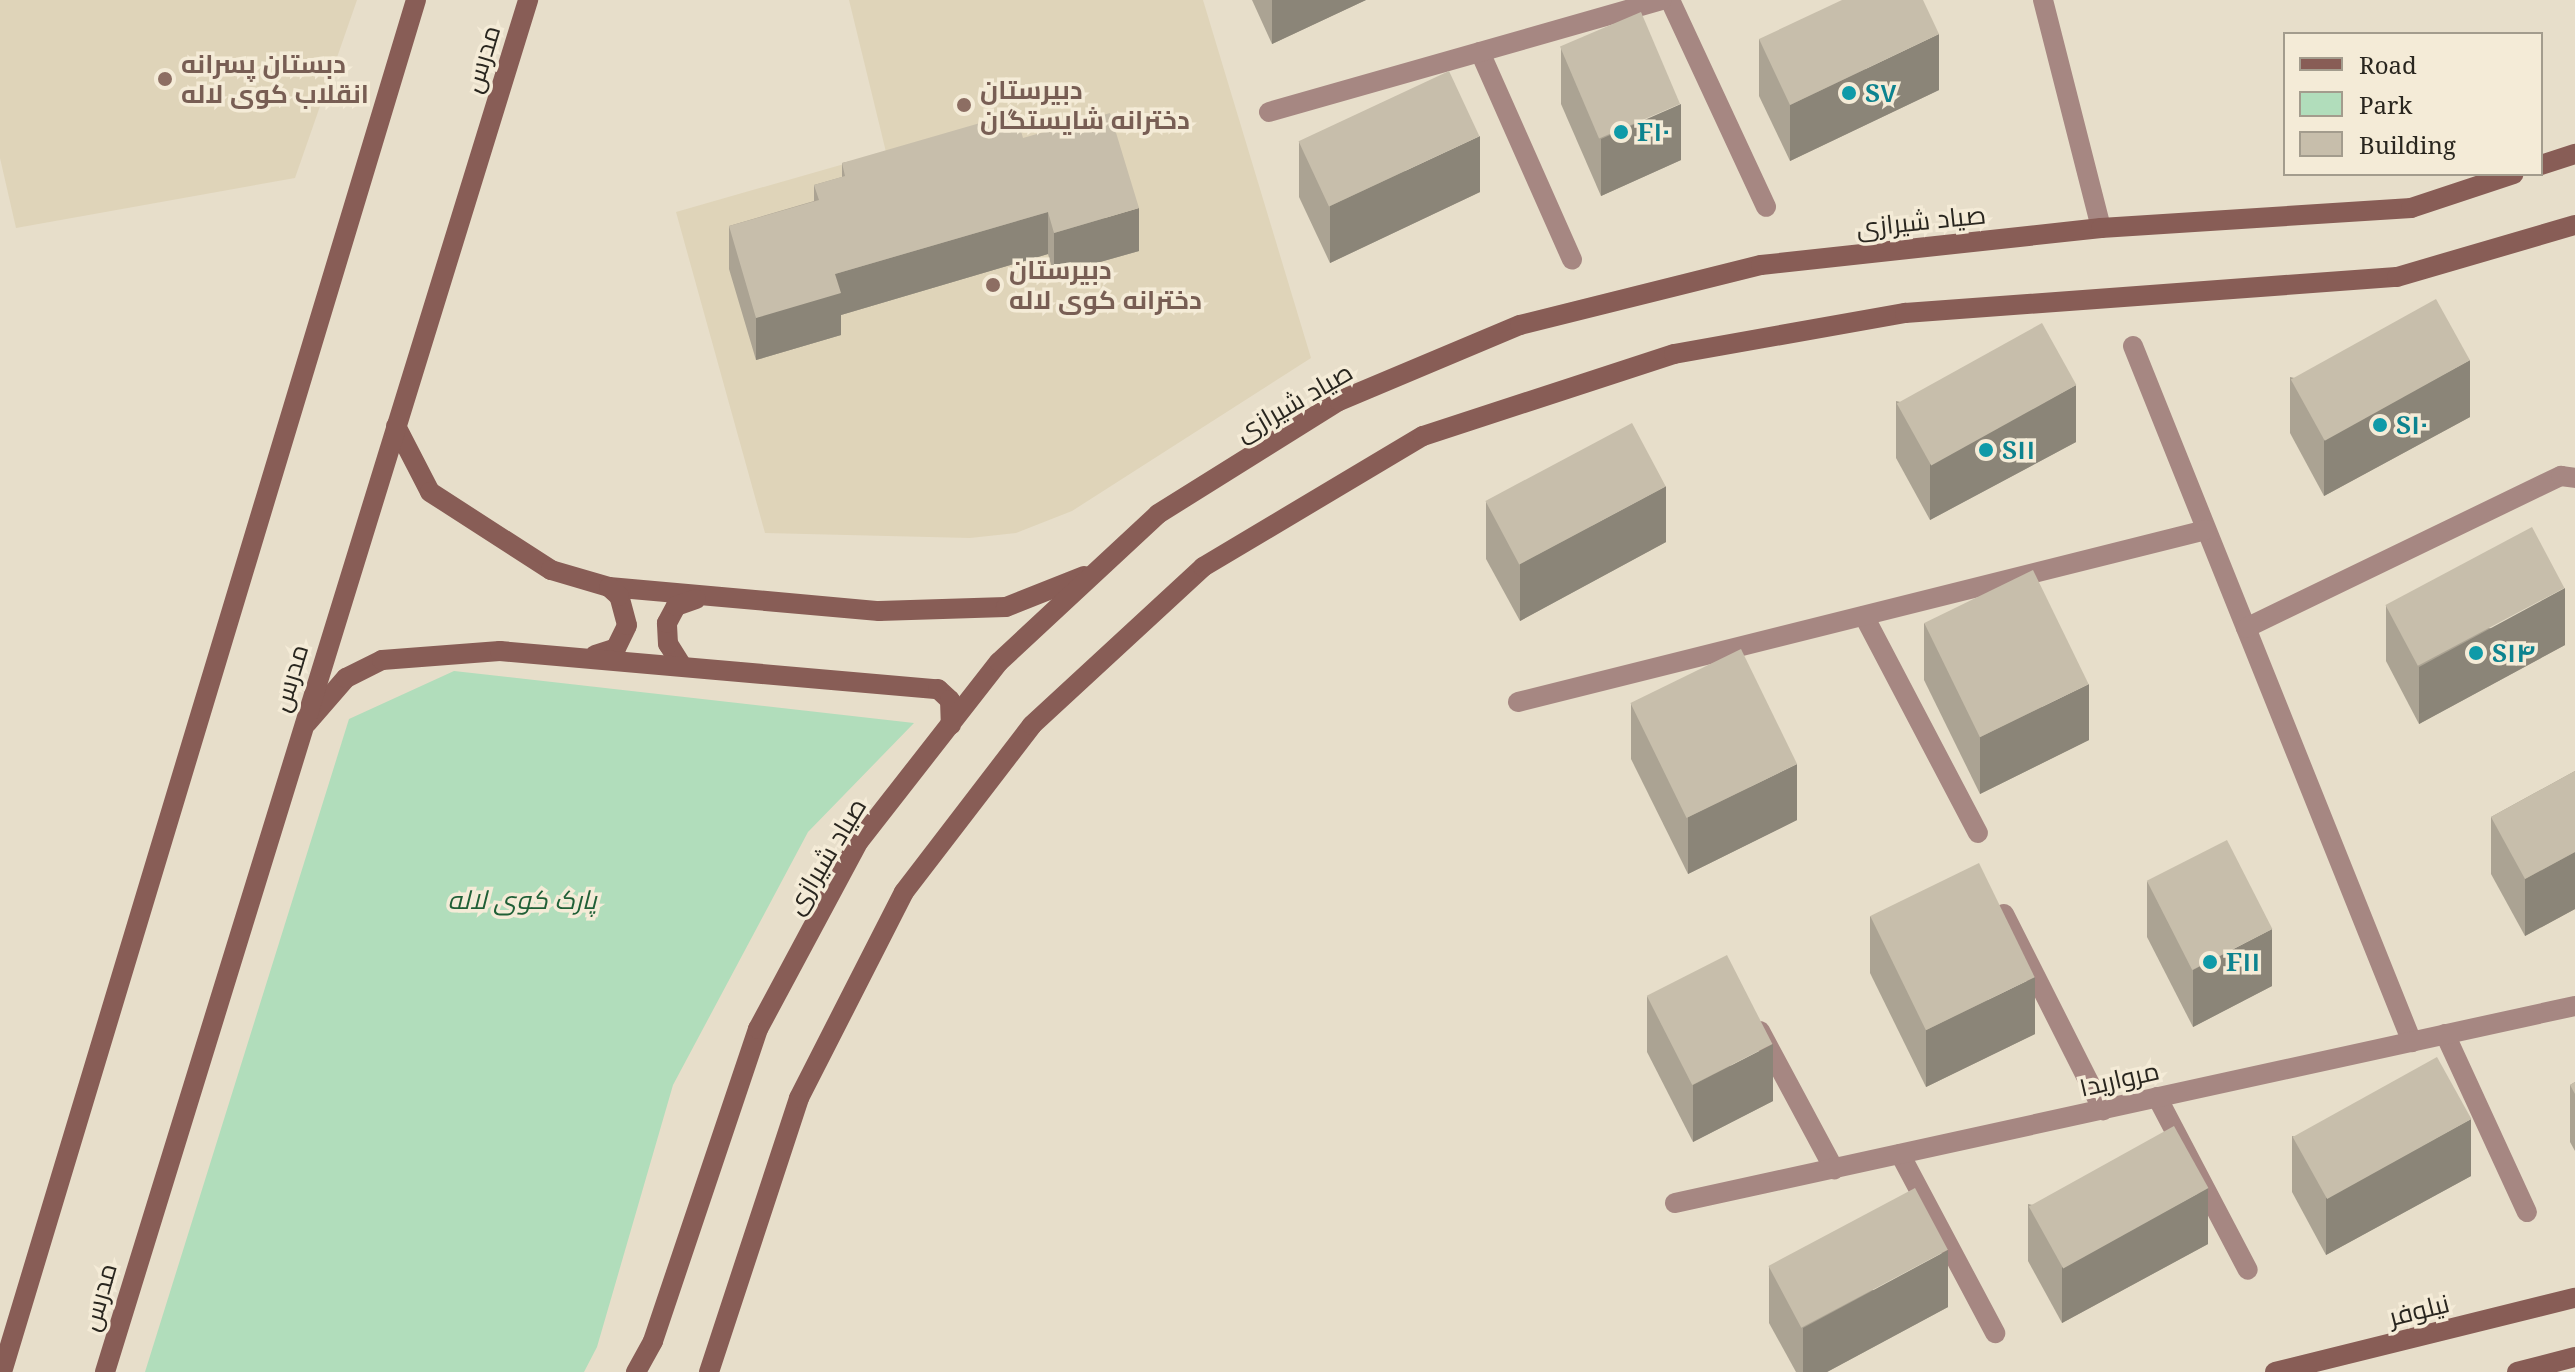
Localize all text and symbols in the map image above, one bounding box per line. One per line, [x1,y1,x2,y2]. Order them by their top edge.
street label: مدرس [457,21,507,97]
legend [2283,32,2543,176]
place label: دبستان پسرانه انقلاب کوی لاله [181,48,369,110]
text: Road [2359,48,2417,81]
marker: دبستان پسرانه انقلاب کوی لاله [156,70,174,88]
place label: دبیرستان دخترانه شایستگان [980,74,1190,136]
place label: S۷ [1865,77,1897,109]
marker: S۷ [1840,84,1858,102]
text: Park [2359,88,2412,121]
marker: دبیرستان دخترانه شایستگان [955,96,973,114]
place label: F۱۰ [1637,116,1670,148]
marker: F۱۰ [1612,123,1630,141]
text: Building [2359,128,2456,161]
street label: صیاد شیرازی [1855,199,1987,243]
place label: دبیرستان دخترانه کوی لاله [1009,254,1202,316]
marker: دبیرستان دخترانه کوی لاله [984,276,1002,294]
street label: صیاد شیرازی [1230,356,1358,448]
place label: S۱۰ [2396,409,2428,441]
marker: S۱۰ [2371,416,2389,434]
place label: S۱۱ [2002,434,2035,466]
marker: S۱۱ [1977,441,1995,459]
place label: S۱۴ [2492,637,2535,669]
street label: مدرس [265,640,315,716]
marker: S۱۴ [2467,644,2485,662]
street label: صیاد شیرازی [779,792,873,920]
park label: پارک کوی لاله [448,884,596,916]
place label: F۱۱ [2226,946,2261,978]
marker: F۱۱ [2201,953,2219,971]
street label: مروارید۱ [2076,1055,2162,1103]
street label: مدرس [75,1260,123,1334]
street label: نیلوفر [2386,1287,2452,1333]

